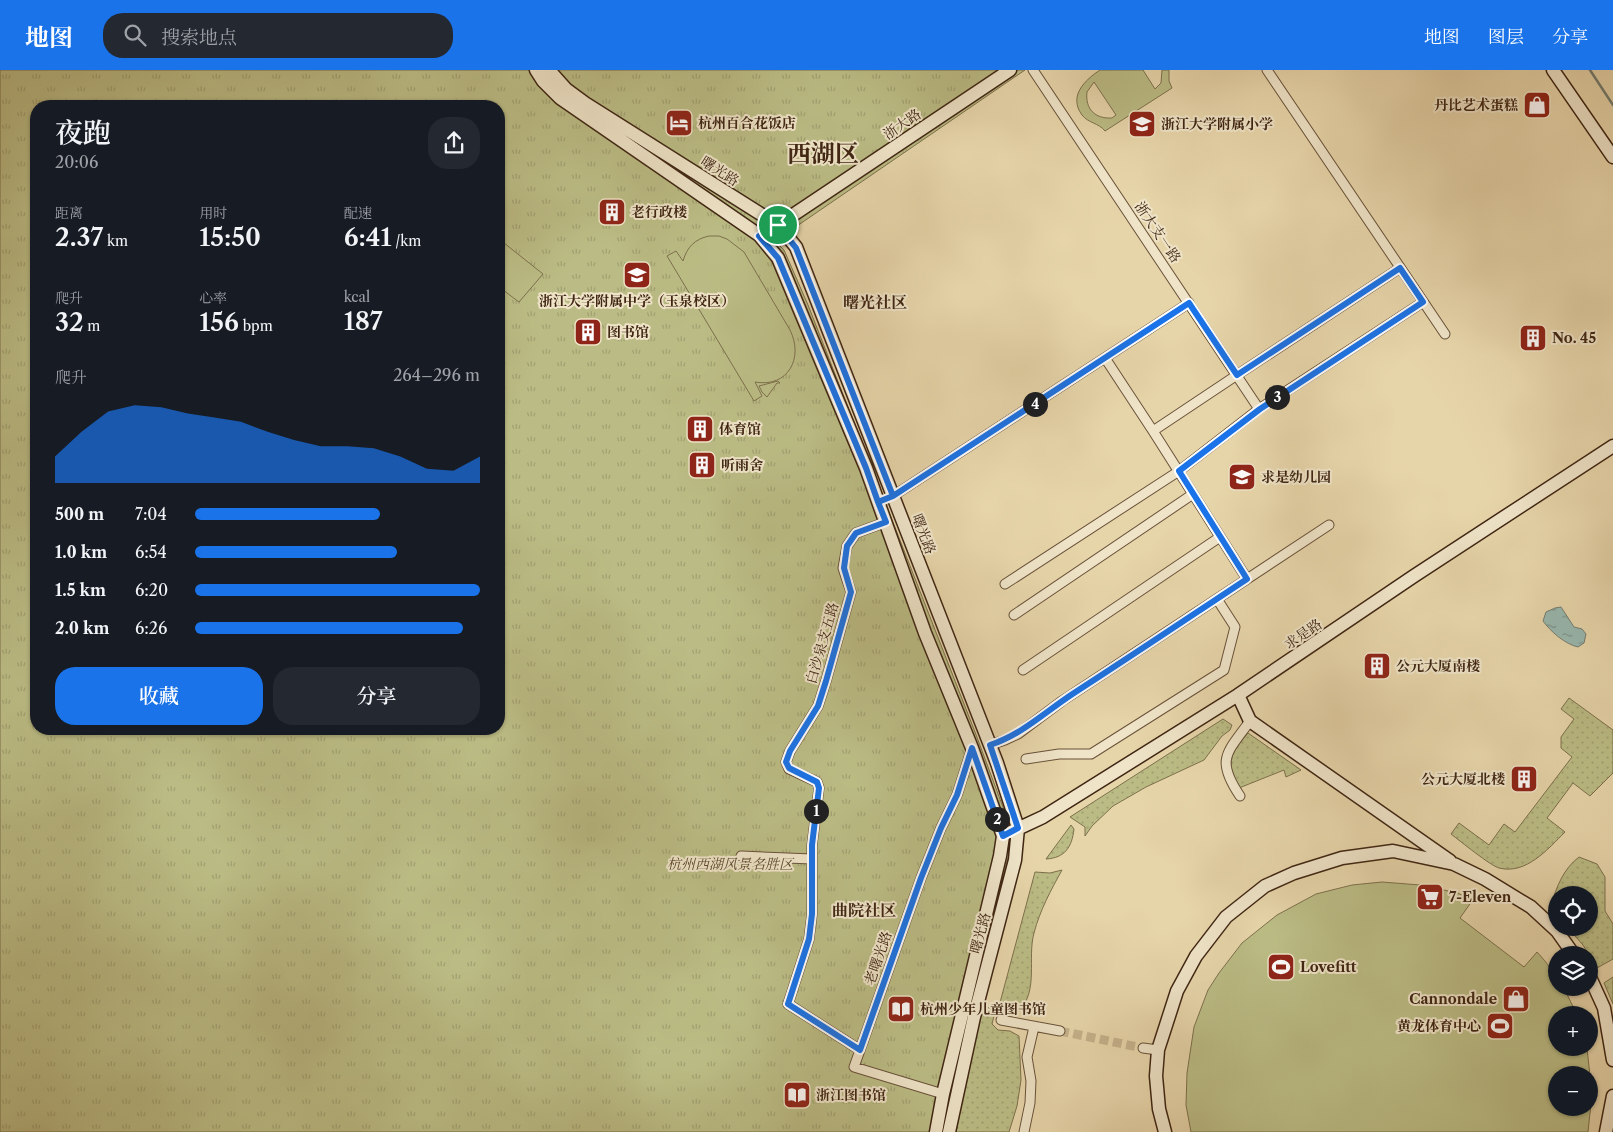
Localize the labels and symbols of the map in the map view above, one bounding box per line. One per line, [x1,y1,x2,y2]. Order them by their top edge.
shop icon: 丹比艺术蛋糕 [1522,90,1552,120]
place label: 丹比艺术蛋糕 [1434,96,1518,114]
street label: 浙大路 [880,105,924,143]
hotel icon: 杭州百合花饭店 [664,108,694,138]
school or university icon: 浙江大学附属小学 [1127,109,1157,139]
place label: 杭州百合花饭店 [698,114,796,132]
place label: 浙江大学附属小学 [1161,115,1273,133]
district label: 西湖区 [787,139,859,168]
street label: 曙光路 [697,152,743,190]
building icon: 老行政楼 [597,197,627,227]
street label: 浙大支一路 [1131,198,1185,266]
place label: 老行政楼 [631,203,687,221]
pin [757,204,799,246]
school or university icon: 浙江大学附属中学（玉泉校区） [622,260,652,290]
place label: 浙江大学附属中学（玉泉校区） [539,292,735,310]
district label: 曙光社区 [843,292,907,312]
building icon: 图书馆 [573,317,603,347]
place label: 图书馆 [607,323,649,341]
building icon: No. 45 [1518,323,1548,353]
place label: No. 45 [1552,329,1596,347]
pin: 3 [1264,384,1290,410]
pin: 4 [1022,392,1048,416]
building icon: 体育馆 [685,414,715,444]
place label: 体育馆 [719,420,761,438]
building icon: 听雨舍 [687,450,717,480]
place label: 听雨舍 [721,456,764,474]
school or university icon: 求是幼儿园 [1227,462,1257,492]
place label: 求是幼儿园 [1261,468,1331,486]
street label: 曙光路 [908,511,940,557]
street label: 白沙泉支五路 [802,600,842,686]
street label: 求是路 [1281,615,1325,653]
building icon: 公元大厦南楼 [1362,651,1392,681]
place label: 公元大厦南楼 [1396,657,1480,675]
building icon: 公元大厦北楼 [1509,764,1539,794]
place label: 公元大厦北楼 [1421,770,1505,788]
pin: 1 [804,798,828,824]
pin: 2 [984,806,1010,832]
park label: 杭州西湖风景名胜区 [667,855,795,873]
supermarket icon: 7-Eleven [1415,882,1445,912]
place label: 7-Eleven [1449,888,1512,906]
district label: 曲院社区 [832,900,896,920]
street label: 曙光路 [966,910,994,956]
street label: 老曙光路 [860,929,896,987]
sports icon: Lovefitt [1266,952,1296,982]
place label: Lovefitt [1300,958,1357,976]
shop icon: Cannondale [1501,984,1531,1014]
place label: Cannondale [1409,990,1497,1008]
library icon: 杭州少年儿童图书馆 [886,994,916,1024]
place label: 杭州少年儿童图书馆 [920,1000,1046,1018]
sports icon: 黄龙体育中心 [1485,1011,1515,1041]
place label: 黄龙体育中心 [1397,1017,1481,1035]
library icon: 浙江图书馆 [782,1080,812,1110]
place label: 浙江图书馆 [816,1086,886,1104]

